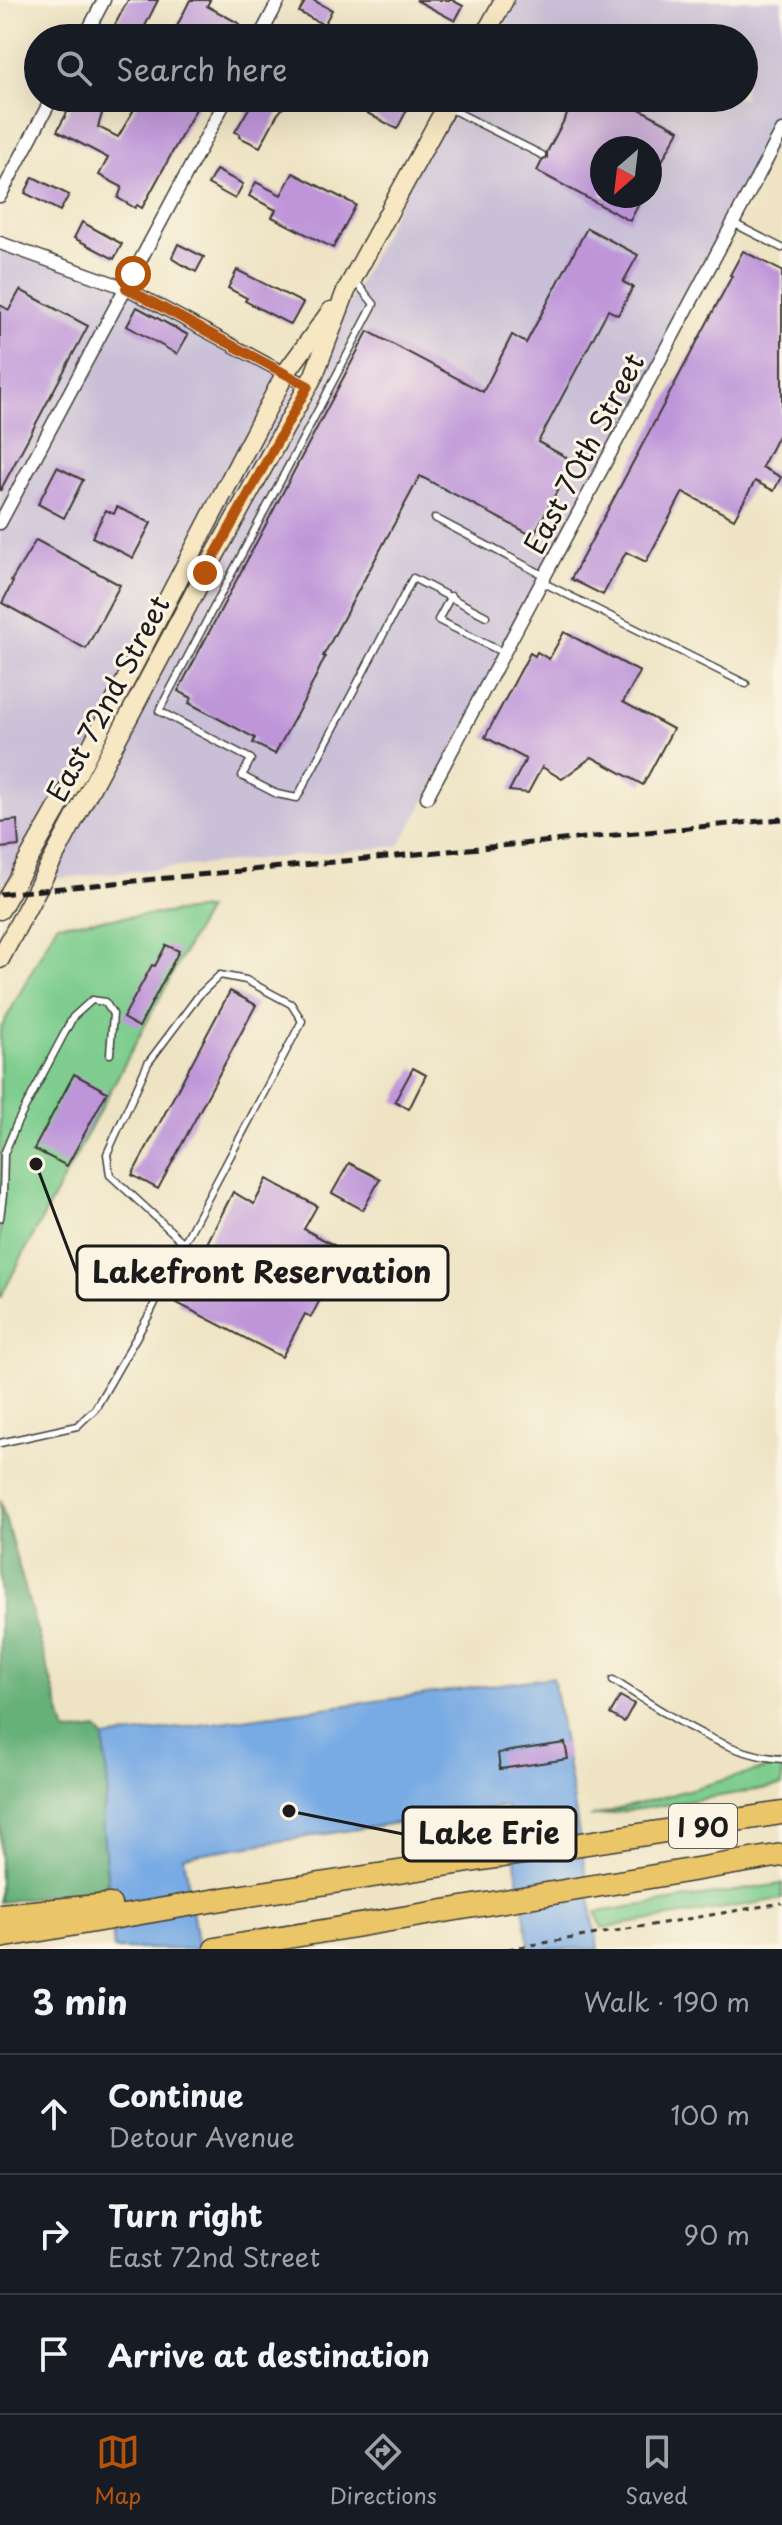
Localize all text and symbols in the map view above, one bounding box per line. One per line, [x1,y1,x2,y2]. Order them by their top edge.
search box [24,24,758,112]
icon: search [52,46,96,90]
text: Search here [116,46,288,91]
north arrow [590,136,662,208]
route start [115,256,151,292]
street label: East 70th Street [512,345,654,561]
route end [187,555,223,591]
street label: East 72nd Street [34,587,180,809]
callout: Lakefront Reservation [77,1246,448,1300]
text: Lakefront Reservation [92,1248,432,1293]
road number: I 90 [669,1804,737,1848]
callout: Lake Erie [403,1807,576,1861]
text: Lake Erie [418,1809,560,1854]
text: 3 min [32,1975,128,2027]
text: Walk · 190 m [584,1982,750,2021]
text: Continue [108,2072,243,2117]
icon: ahead [32,2092,76,2136]
text: 100 m [670,2095,750,2134]
text: Detour Avenue [108,2117,295,2156]
text: Turn right [108,2192,263,2237]
icon: right [32,2212,76,2256]
text: 90 m [683,2215,750,2254]
text: East 72nd Street [108,2237,320,2276]
icon: arrive [32,2332,76,2376]
text: Arrive at destination [108,2332,430,2377]
tab: Map [94,2430,141,2511]
tab: Directions [330,2430,437,2511]
tab: Saved [625,2430,688,2511]

